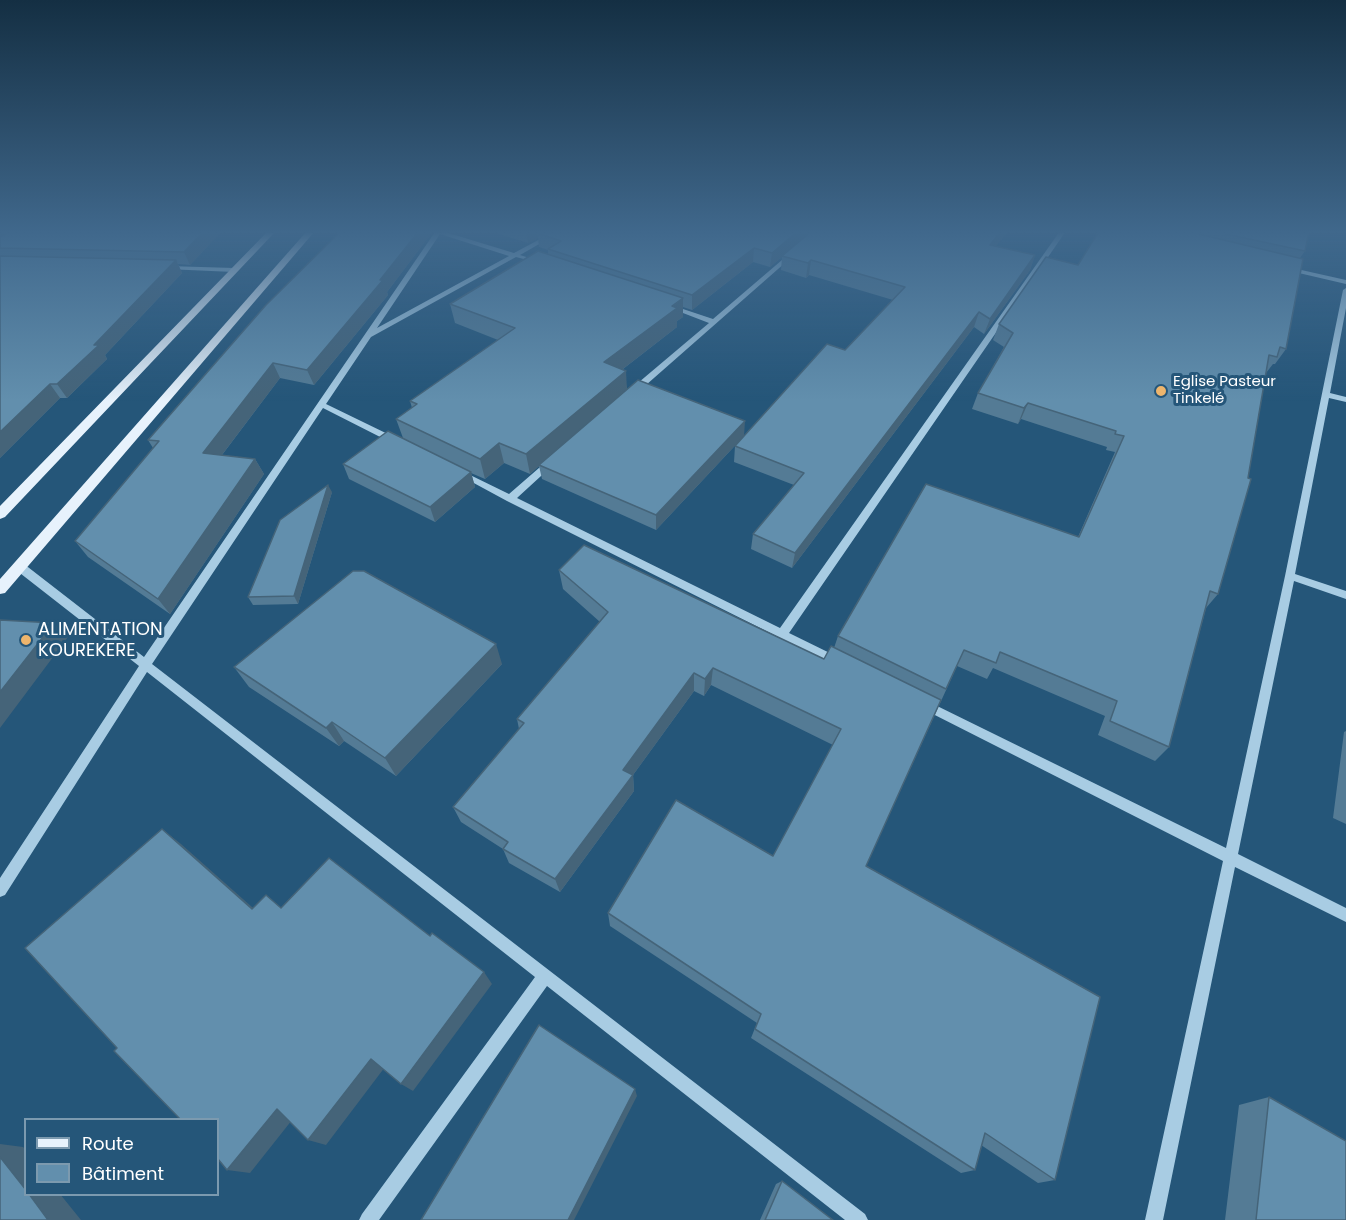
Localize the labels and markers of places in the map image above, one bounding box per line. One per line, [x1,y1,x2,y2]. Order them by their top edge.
place label: Eglise Pasteur Tinkelé [1173,373,1276,408]
marker: Eglise Pasteur Tinkelé [1154,384,1168,398]
place label: ALIMENTATION KOUREKERE [38,619,163,662]
marker: ALIMENTATION KOUREKERE [19,633,33,647]

